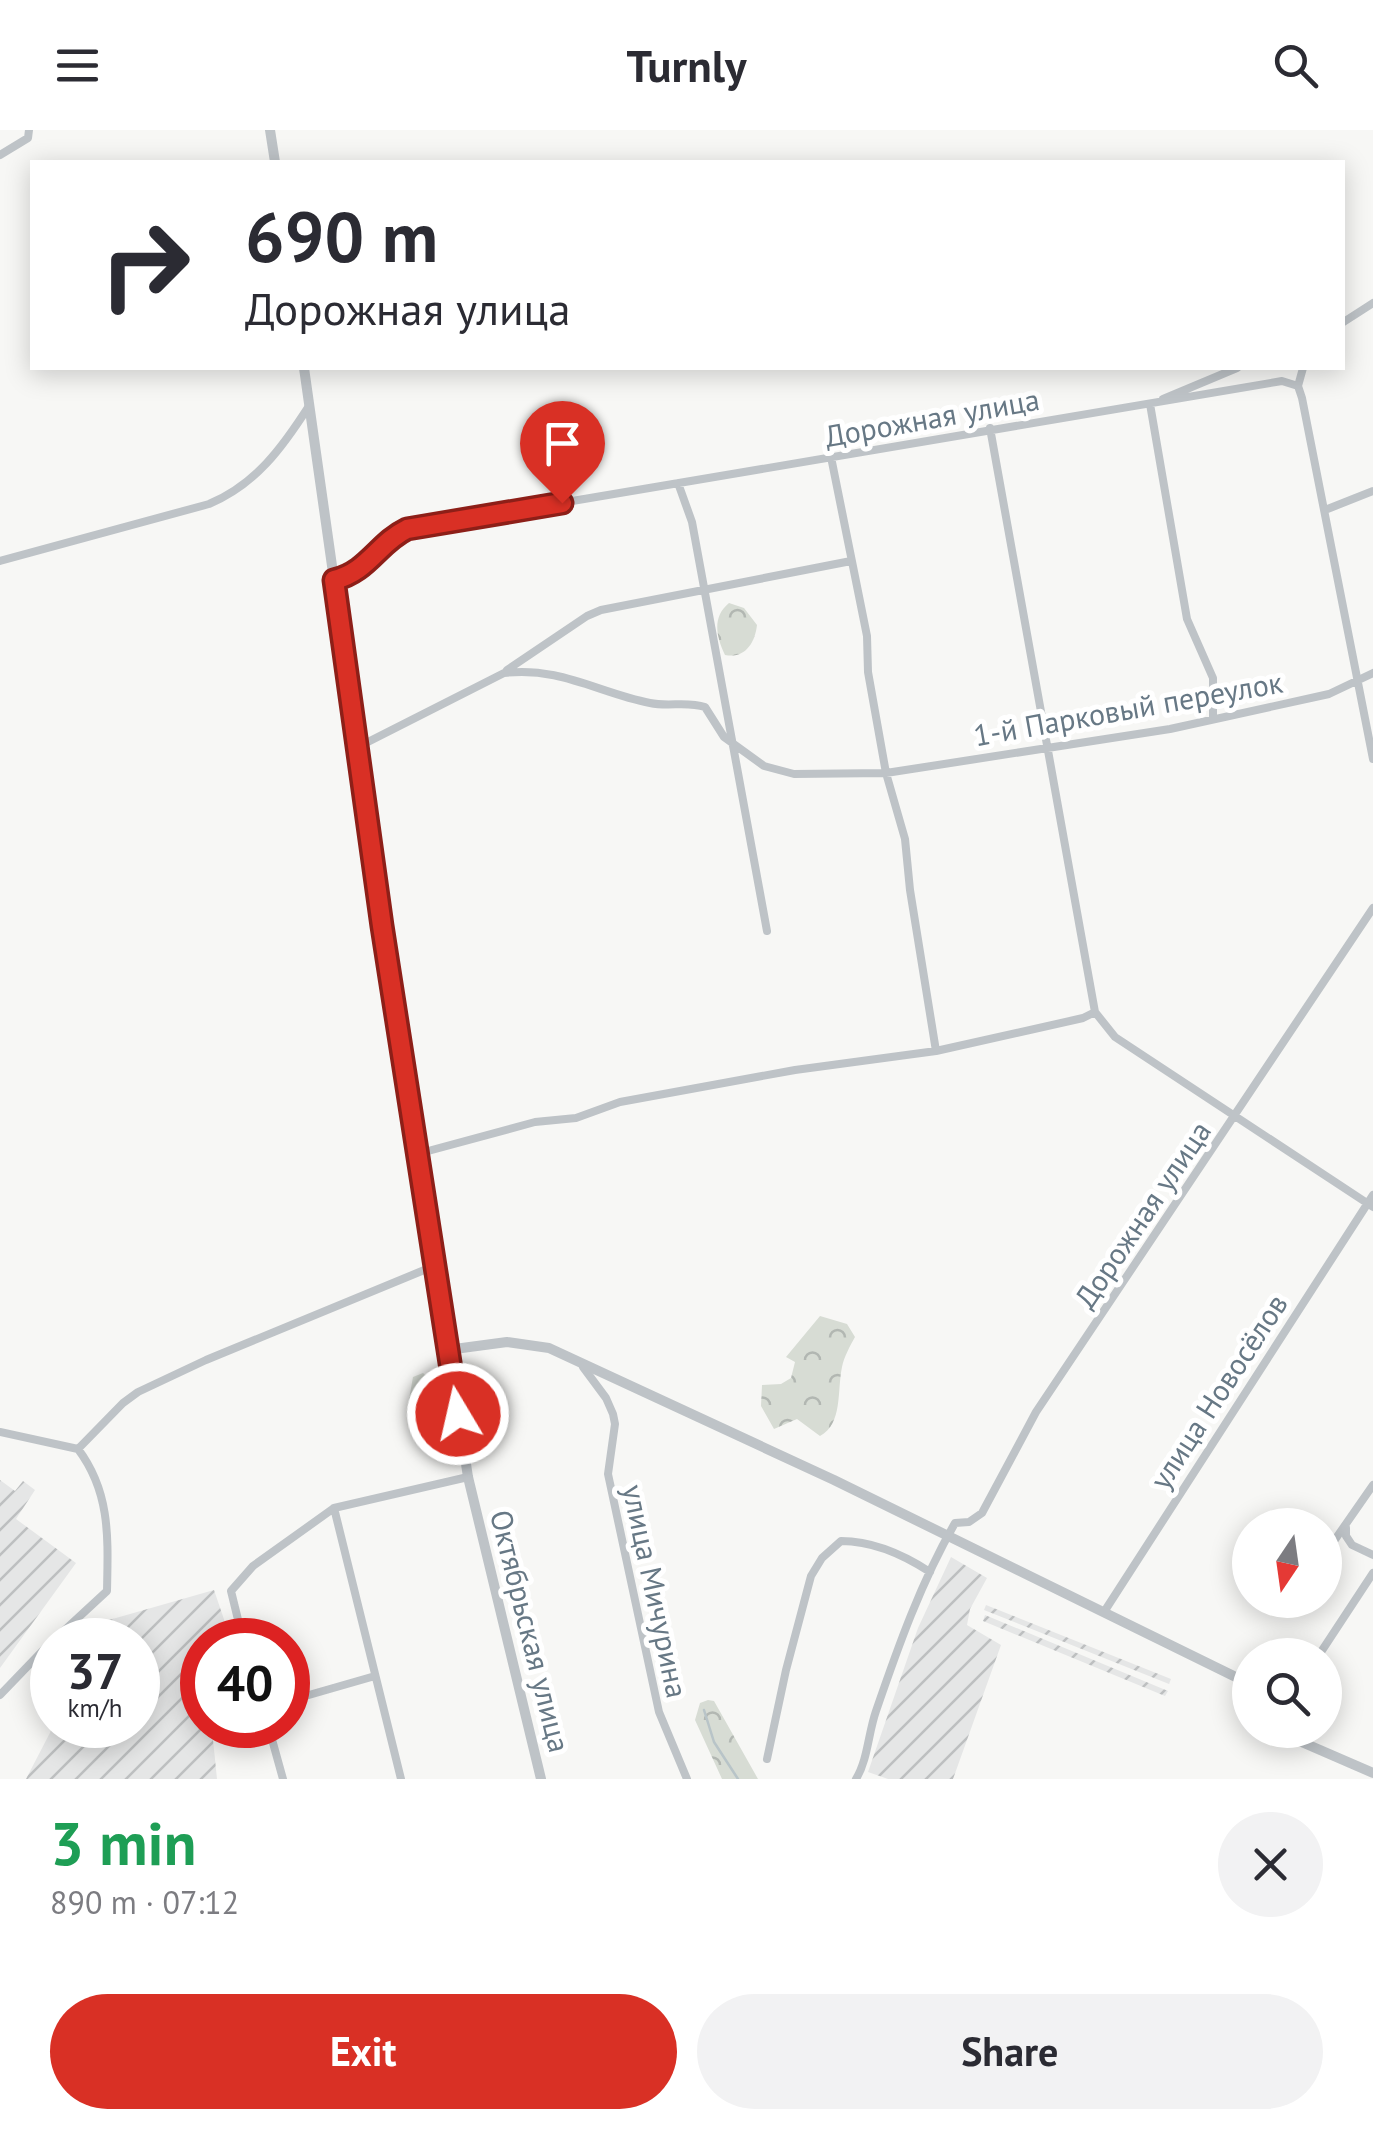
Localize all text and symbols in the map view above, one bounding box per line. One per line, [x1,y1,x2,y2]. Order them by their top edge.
text: Turnly [626,36,747,94]
icon: menu [50,38,105,93]
icon: search [1268,38,1323,93]
text: 690 m [245,191,438,281]
icon: right [80,200,210,330]
text: Дорожная улица [245,279,571,337]
street label: Дорожная улица [822,379,1042,455]
pin [520,401,605,504]
icon: arrive [535,416,590,471]
street label: 1-й Парковый переулок [970,662,1286,754]
street label: Дорожная улица [1065,1113,1219,1315]
street label: улица Новосёлов [1140,1286,1296,1496]
position arrow [406,1362,510,1466]
street label: улица Мичурина [614,1481,698,1701]
street label: Октябрьская улица [482,1506,580,1756]
north arrow [1232,1508,1342,1618]
map controls [1232,1508,1342,1748]
speed limit sign: 40 [180,1618,310,1748]
text: 37 [67,1638,123,1703]
button: search [1232,1638,1342,1748]
text: km/h [68,1692,122,1724]
text: 3 min [50,1804,196,1882]
button: close [1218,1812,1323,1917]
text: 890 m · 07:12 [50,1881,239,1923]
button: Exit [50,1994,677,2109]
button: Share [697,1994,1323,2109]

